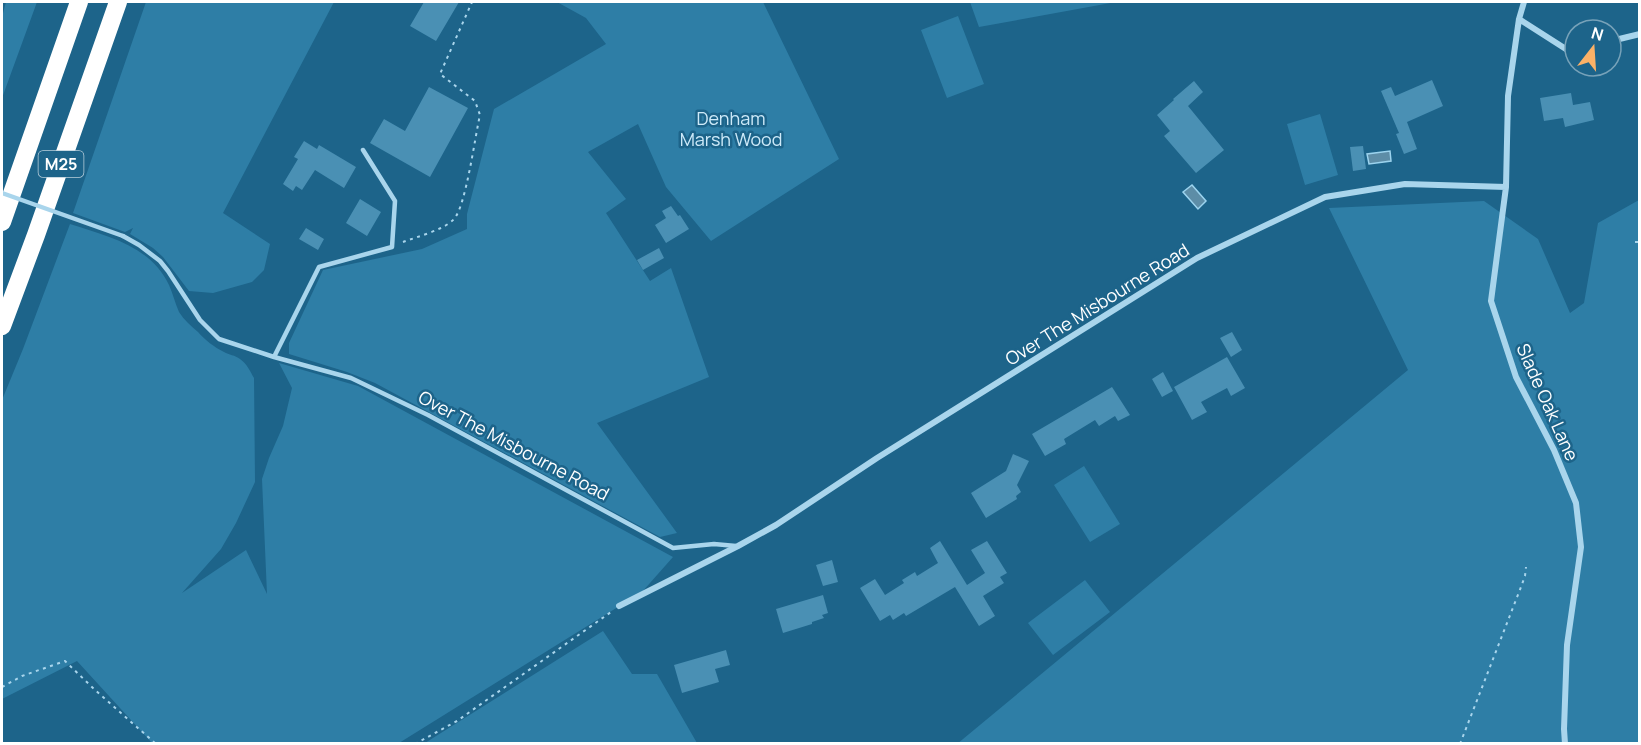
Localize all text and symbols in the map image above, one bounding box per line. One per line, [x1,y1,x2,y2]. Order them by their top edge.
north arrow [1563,18,1623,78]
text: N [1589,21,1606,46]
park label: Denham Marsh Wood [680,106,782,151]
road number: M25 [38,151,84,177]
street label: Over The Misbourne Road [1000,237,1194,371]
street label: Slade Oak Lane [1511,340,1585,464]
street label: Over The Misbourne Road [414,384,614,506]

